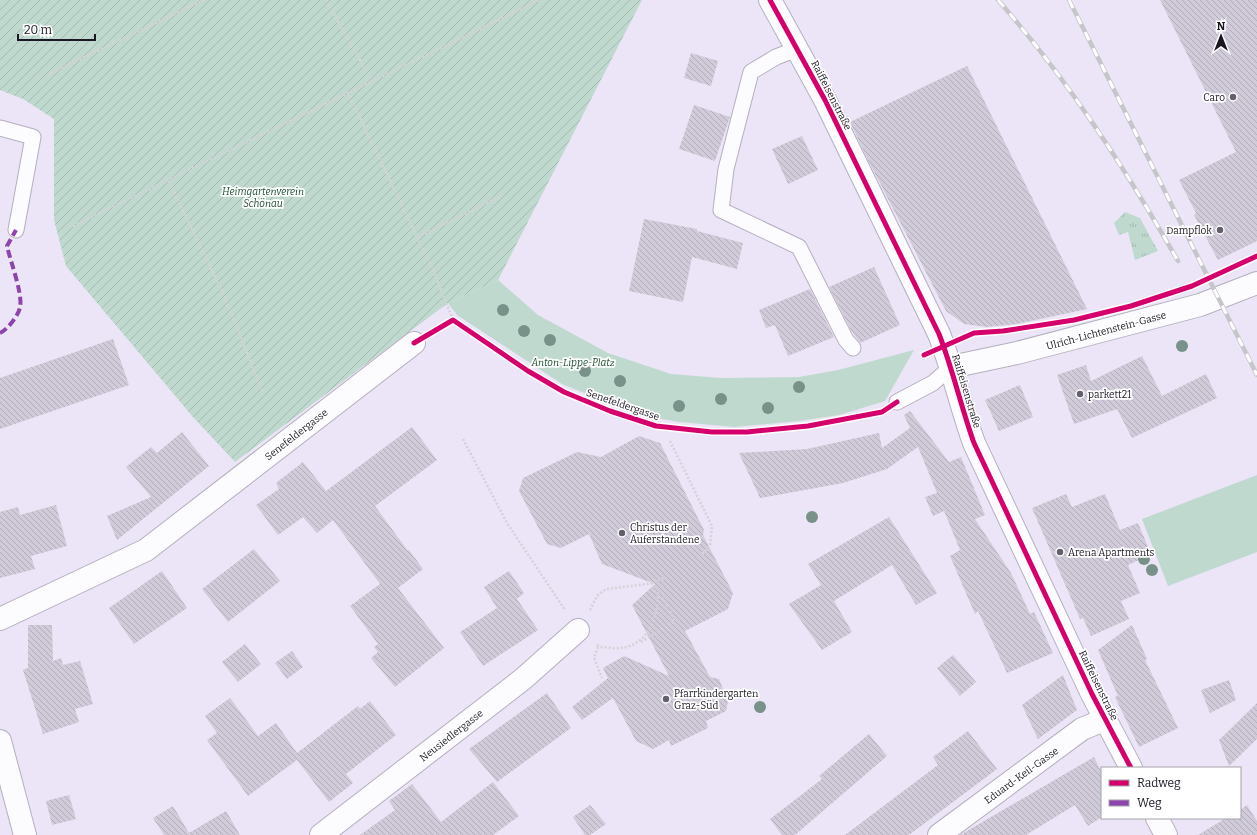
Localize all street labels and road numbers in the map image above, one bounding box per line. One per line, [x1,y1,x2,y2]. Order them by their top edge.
street label: Raiffeisenstraße [808,59,854,132]
street label: Ulrich-Lichtenstein-Gasse [1045,309,1168,353]
street label: Raiffeisenstraße [949,353,983,430]
street label: Senefeldergasse [585,387,661,423]
street label: Senefeldergasse [263,407,330,463]
street label: Raiffeisenstraße [1076,648,1120,722]
street label: Neusiedlergasse [418,707,486,764]
street label: Eduard-Keil-Gasse [982,745,1061,807]

